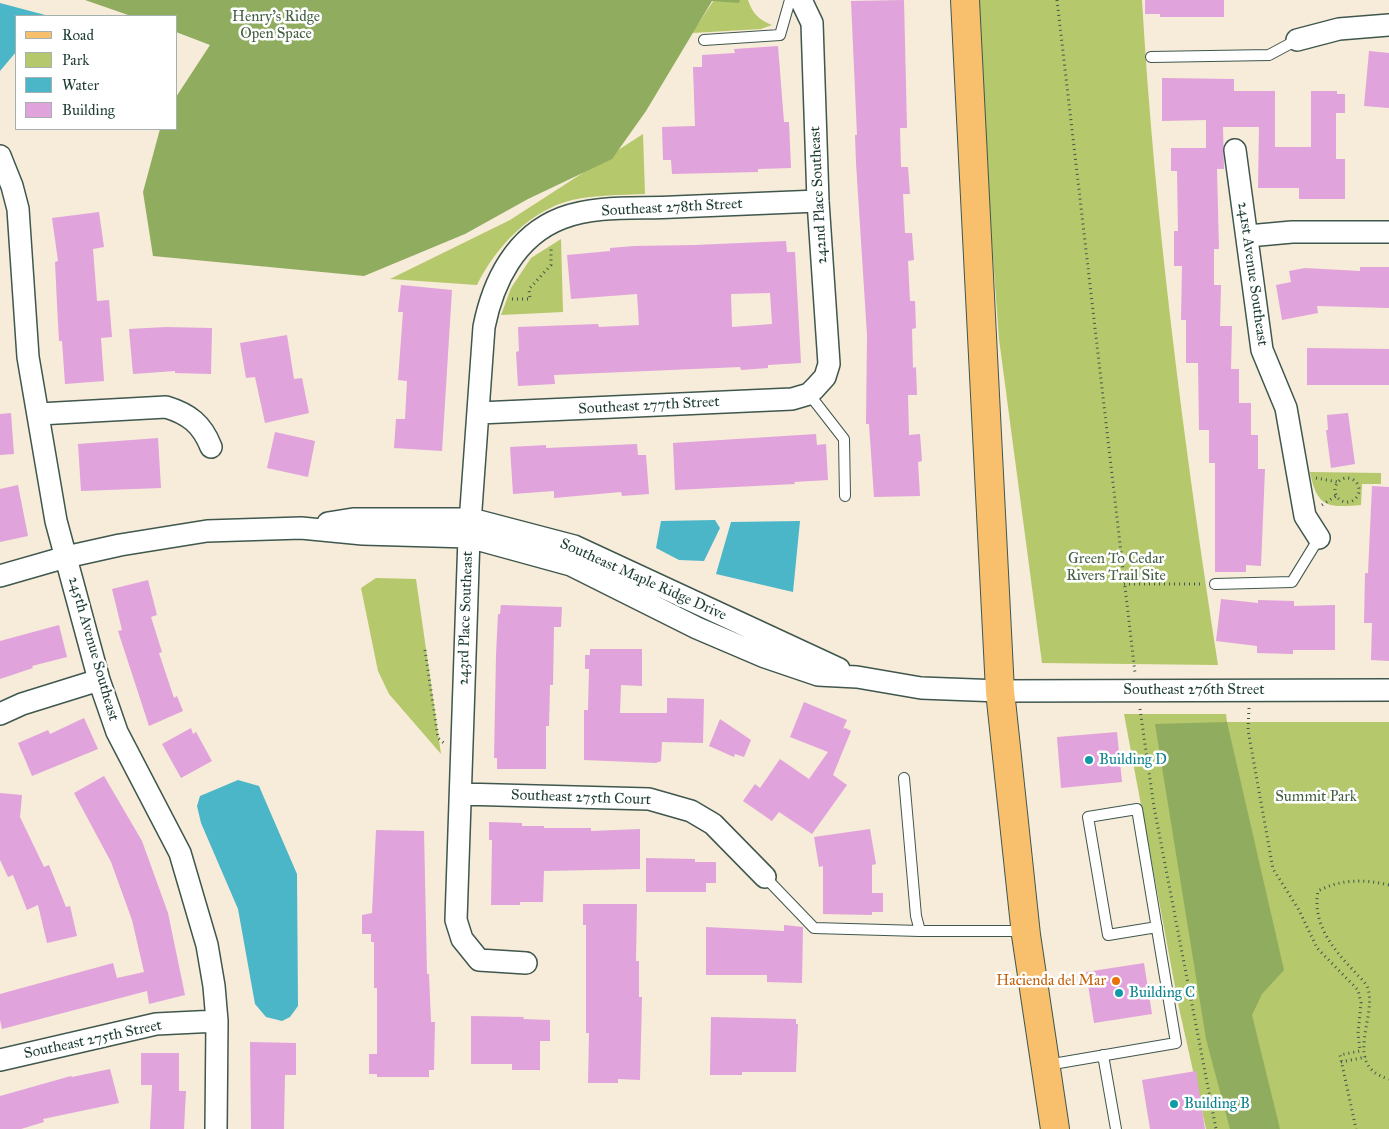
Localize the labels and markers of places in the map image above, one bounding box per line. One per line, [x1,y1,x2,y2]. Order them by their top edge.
place label: Building D [1099,751,1167,769]
marker: Building D [1083,754,1095,766]
place label: Hacienda del Mar [996,972,1106,990]
marker: Hacienda del Mar [1110,975,1122,987]
place label: Building C [1129,984,1195,1002]
marker: Building C [1113,987,1125,999]
place label: Building B [1184,1095,1250,1113]
marker: Building B [1168,1098,1180,1110]

